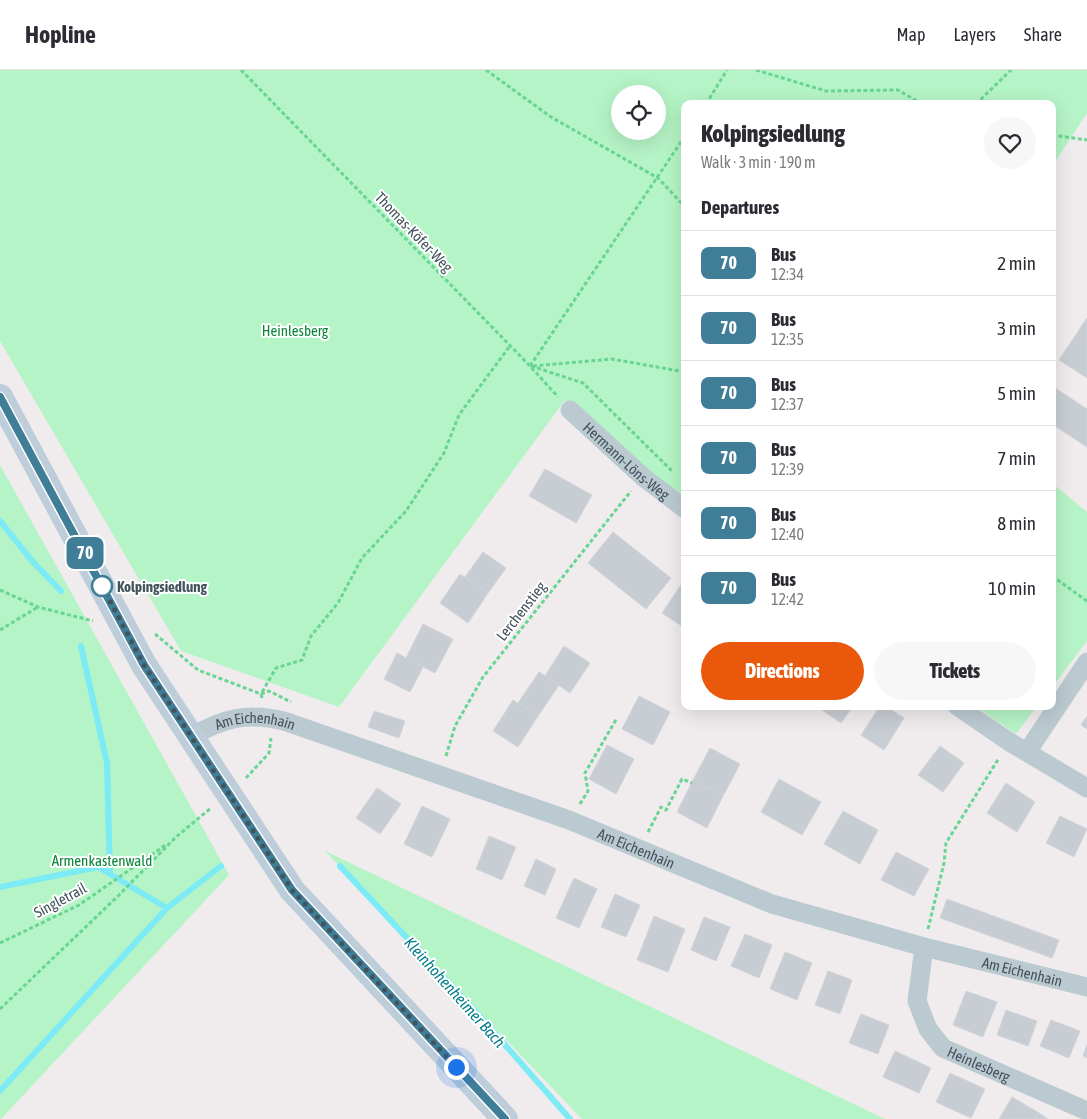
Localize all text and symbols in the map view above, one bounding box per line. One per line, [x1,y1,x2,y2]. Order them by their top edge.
text: Hopline [25,21,96,48]
text: Map [896,24,925,45]
text: Layers [953,24,996,45]
text: Share [1024,24,1062,45]
map controls [611,85,666,140]
button: locate [611,85,666,140]
button: heart [984,117,1036,169]
text: Kolpingsiedlung [701,120,845,147]
text: Walk · 3 min · 190 m [701,153,815,171]
street label: Thomas-Köfer-Weg [372,189,457,276]
text: Departures [701,196,779,218]
text: Bus [771,243,796,265]
text: 70 [720,252,737,273]
text: 2 min [997,252,1036,274]
text: 12:34 [771,265,804,283]
text: Bus [771,308,796,330]
text: 70 [720,317,737,338]
text: 3 min [997,317,1036,339]
park label: Heinlesberg [262,322,329,339]
text: 12:35 [771,330,804,348]
text: Bus [771,373,796,395]
text: 70 [720,382,737,403]
text: 5 min [997,382,1036,404]
text: 12:37 [771,395,804,413]
street label: Hermann-Löns-Weg [580,418,674,503]
text: Bus [771,438,796,460]
text: 70 [720,447,737,468]
text: 7 min [997,447,1036,469]
text: 12:39 [771,460,804,478]
text: Bus [771,503,796,525]
text: 70 [720,512,737,533]
text: 8 min [997,512,1036,534]
text: 12:40 [771,525,804,543]
line badge: 70 [62,537,108,569]
text: 70 [77,542,93,563]
text: Bus [771,568,796,590]
marker: Kolpingsiedlung [91,575,113,597]
text: 70 [720,577,737,598]
text: 10 min [988,577,1036,599]
place label: Kolpingsiedlung [117,578,207,595]
street label: Lerchenstieg [493,578,550,644]
text: 12:42 [771,590,804,608]
button: Directions [701,642,864,700]
button: Tickets [874,642,1036,700]
street label: Am Eichenhain [212,708,298,733]
street label: Am Eichenhain [595,824,678,871]
park label: Armenkastenwald [52,852,152,869]
street label: Singletrail [31,879,89,921]
water label: Kleinhohenheimer Bach [401,933,509,1051]
street label: Am Eichenhain [981,953,1064,989]
street label: Heinlesberg [945,1043,1013,1085]
your location [444,1055,469,1080]

